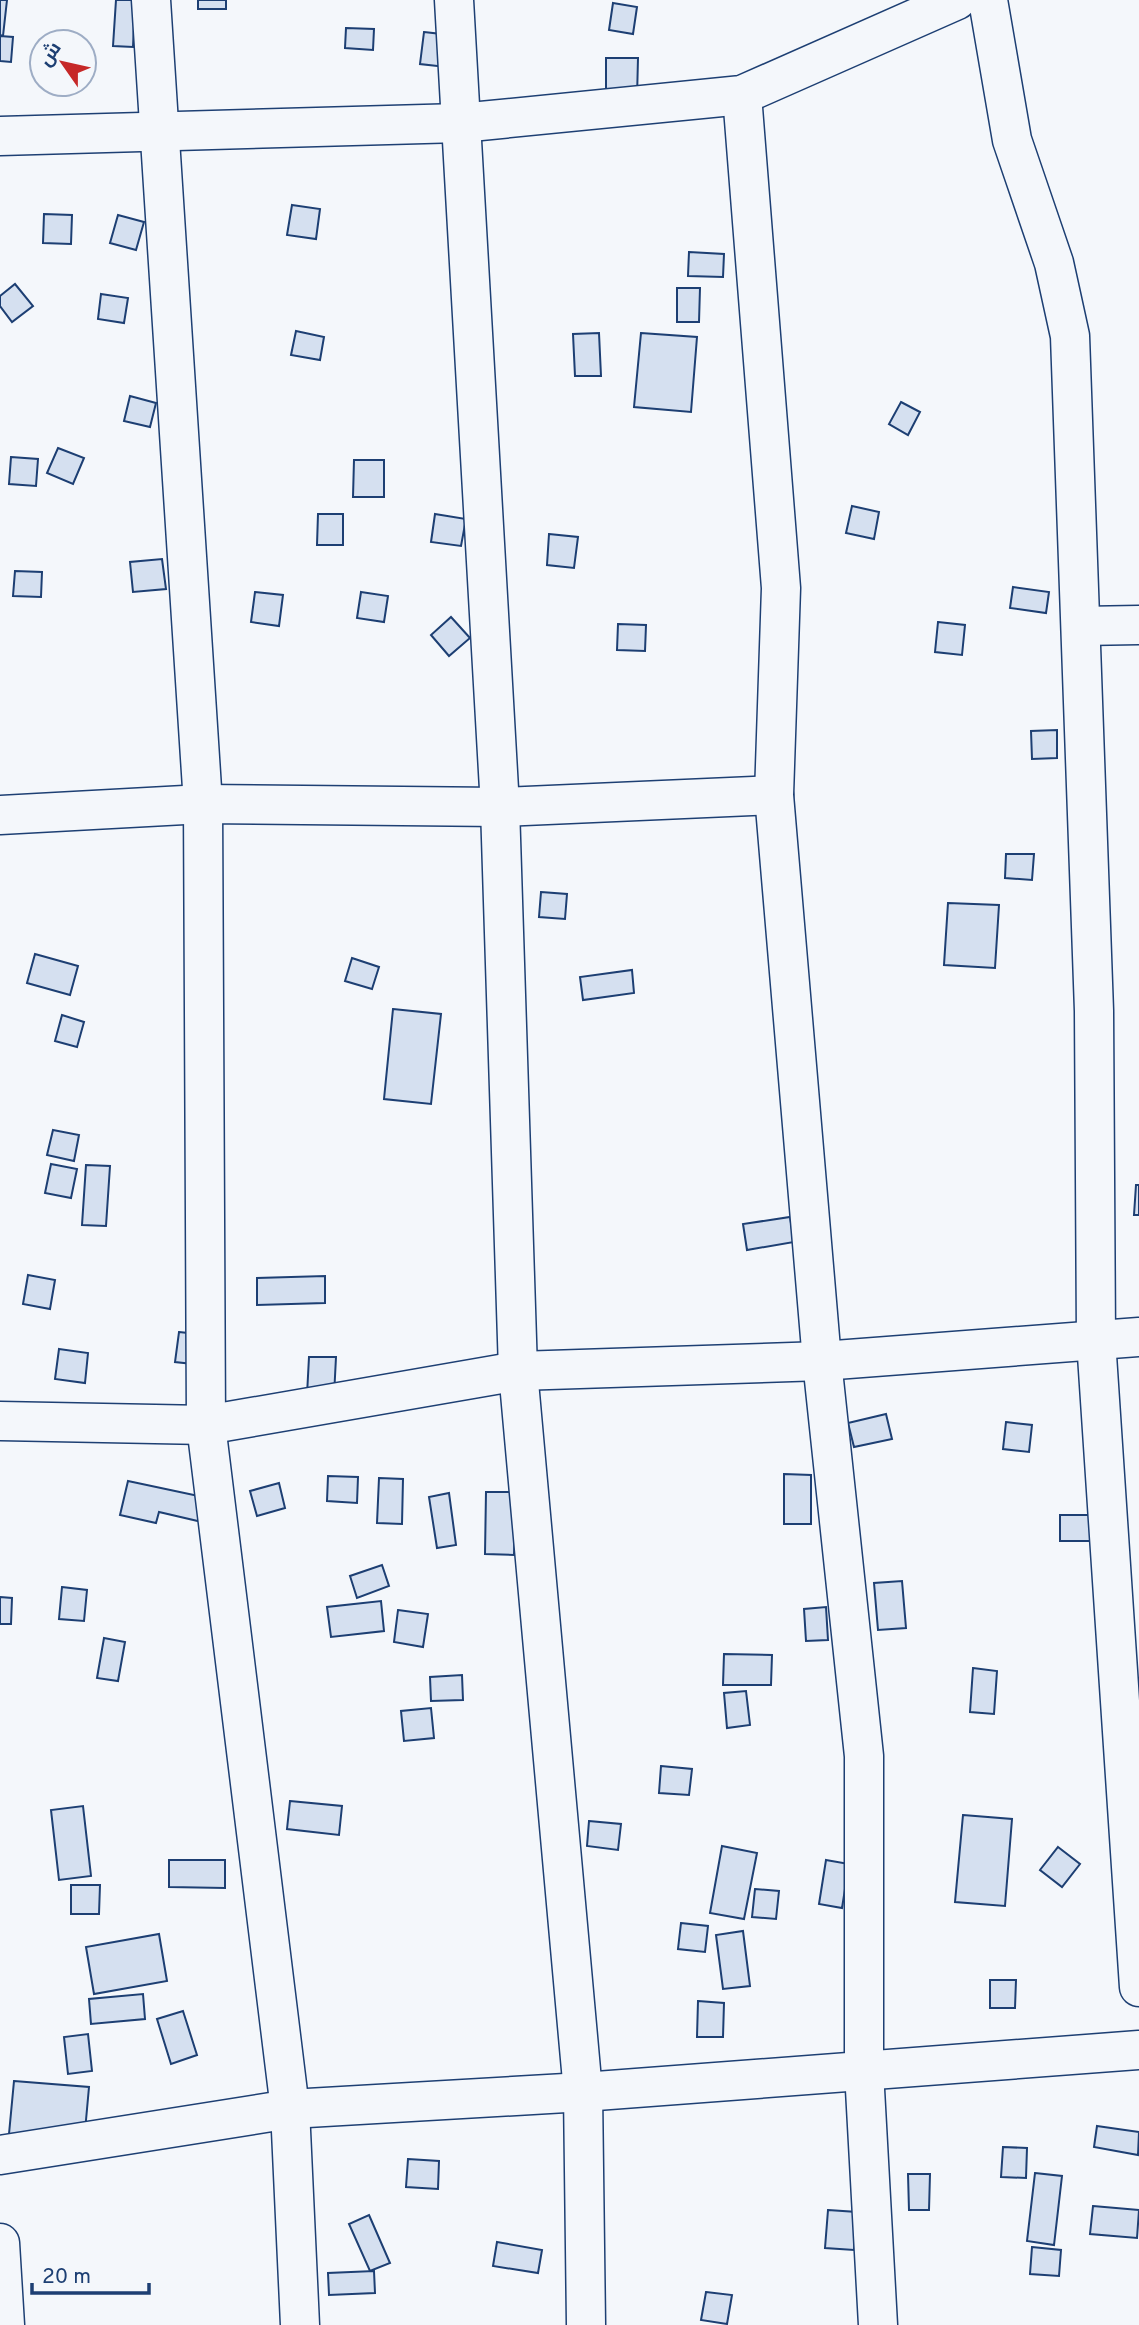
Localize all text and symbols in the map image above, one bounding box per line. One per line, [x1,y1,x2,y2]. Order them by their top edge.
north arrow [28,28,98,98]
text: ش [34,38,67,71]
scale bar [32,2252,149,2296]
text: 20 m [42,2264,91,2291]

